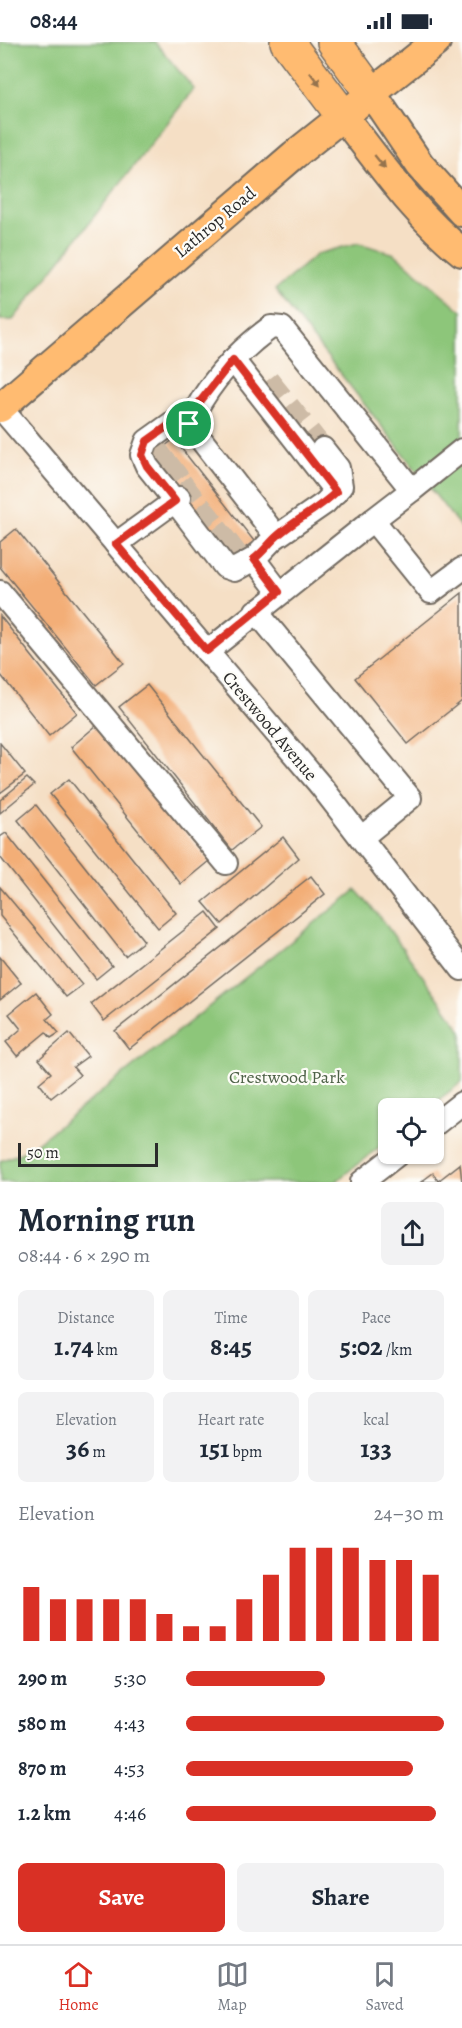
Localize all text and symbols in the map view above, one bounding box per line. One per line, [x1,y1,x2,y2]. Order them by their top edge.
text: 08:44 [30,6,78,36]
one-way arrow [309,72,321,87]
one-way arrow [373,154,386,170]
street label: Lathrop Road [169,181,261,263]
pin [163,398,214,449]
icon: arrive [172,407,205,440]
street label: Crestwood Avenue [217,666,323,786]
park label: Crestwood Park [229,1065,345,1089]
map controls [378,1098,444,1164]
button: locate [378,1098,444,1164]
scale bar [18,1140,158,1168]
text: 50 m [27,1142,59,1164]
text: Morning run [18,1197,195,1242]
button: share [381,1202,444,1265]
text: 08:44 · 6 × 290 m [18,1242,150,1269]
text: Distance [57,1307,115,1329]
text: Time [214,1307,248,1329]
text: Pace [361,1307,391,1329]
text: 1.74 [54,1329,94,1364]
text: 8:45 [210,1329,252,1364]
text: 5:02 [340,1329,383,1364]
text: km [94,1339,118,1361]
text: /km [383,1339,412,1361]
text: Elevation [55,1409,117,1431]
text: Heart rate [198,1409,264,1431]
text: kcal [363,1409,389,1431]
text: 36 [66,1431,89,1466]
text: 151 [200,1431,229,1466]
text: 133 [360,1431,392,1466]
text: m [89,1441,106,1463]
text: bpm [229,1441,262,1463]
text: Elevation [18,1500,95,1527]
text: 24–30 m [374,1500,444,1527]
text: 290 m [18,1665,67,1692]
text: 5:30 [114,1665,146,1692]
text: 580 m [18,1710,66,1737]
text: 4:43 [114,1710,145,1737]
text: 870 m [18,1755,66,1782]
text: 4:53 [114,1755,145,1782]
text: 1.2 km [18,1800,71,1827]
text: 4:46 [114,1800,146,1827]
button: Save [18,1863,225,1932]
button: Share [237,1863,444,1932]
tab: Home [58,1958,99,2016]
tab: Map [216,1958,249,2016]
tab: Saved [366,1958,404,2016]

